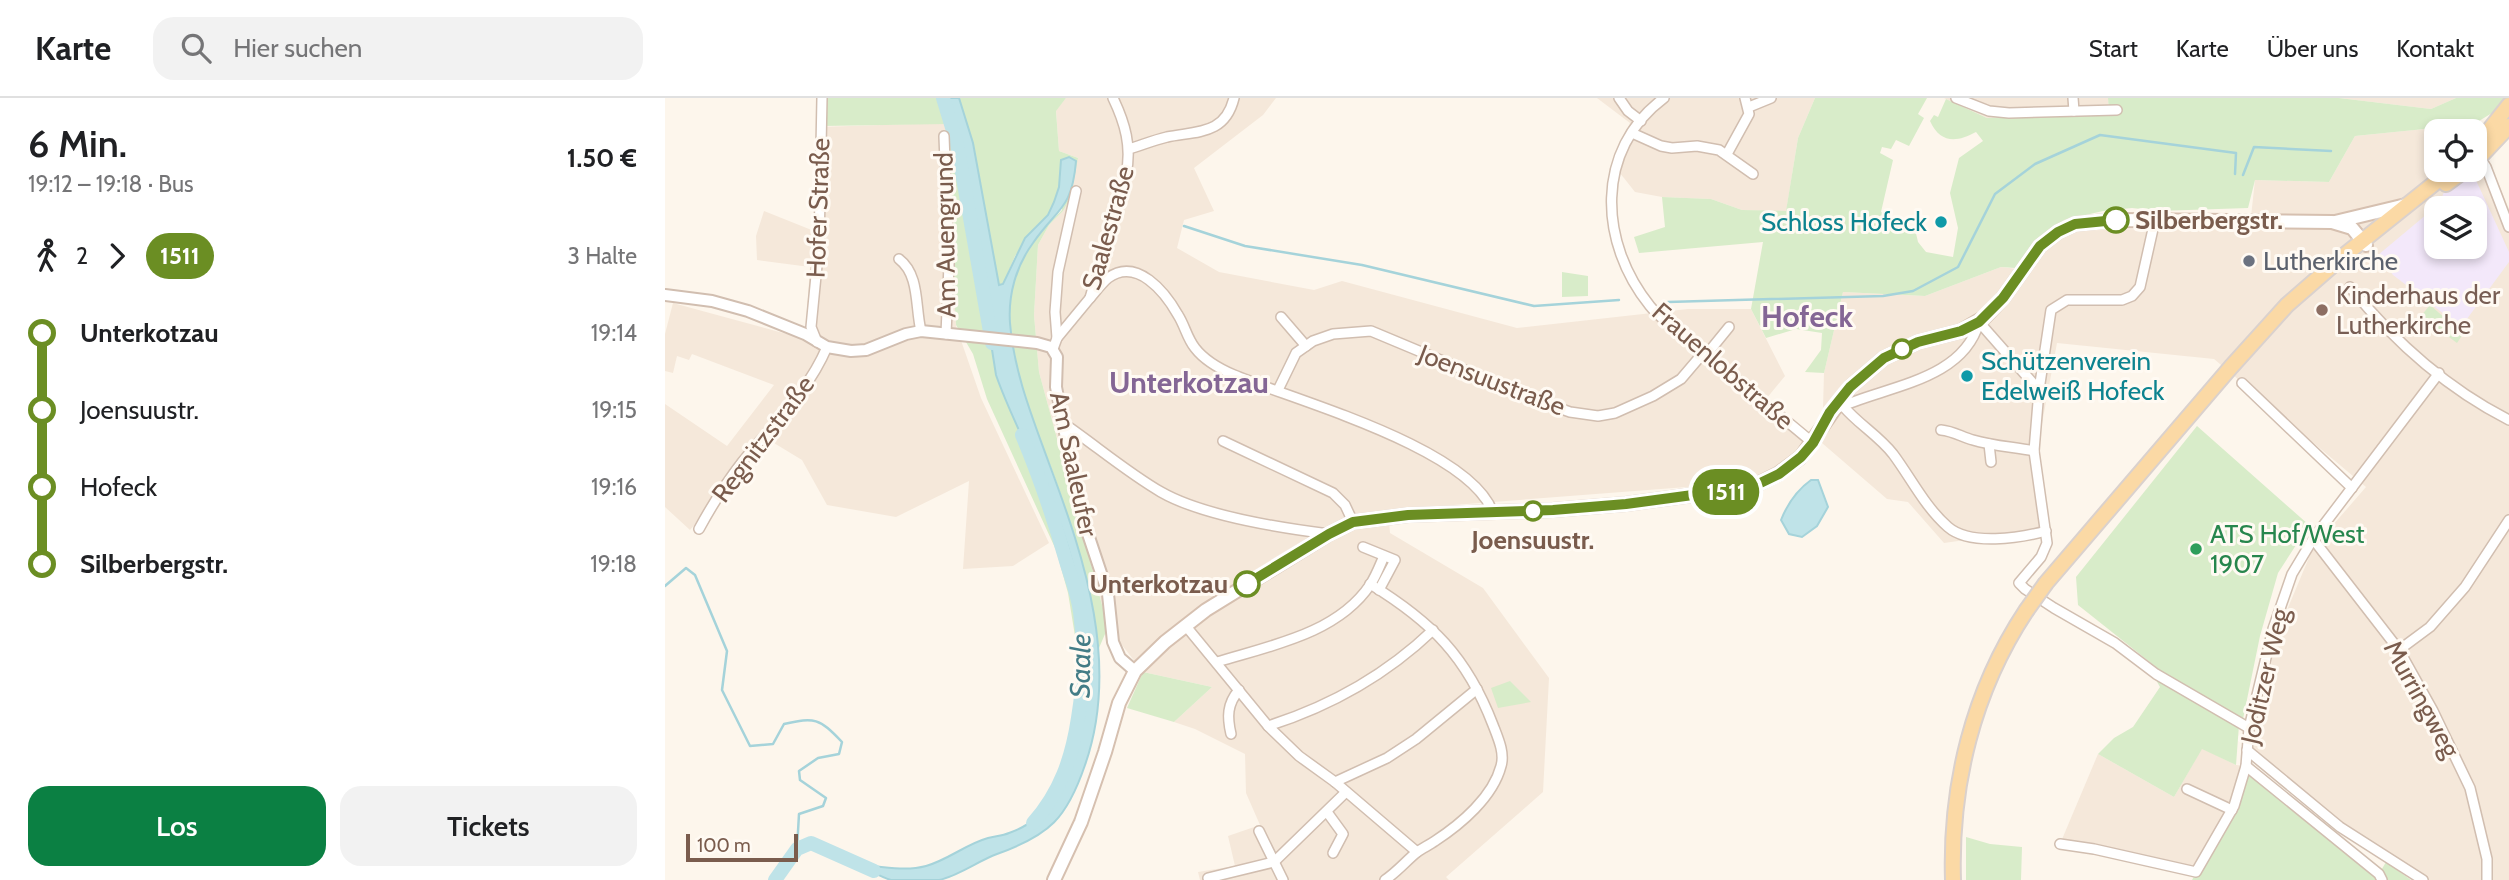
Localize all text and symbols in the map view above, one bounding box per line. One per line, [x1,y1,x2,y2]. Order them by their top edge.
search box [153,17,643,80]
text: Karte [35,28,111,68]
icon: search [177,29,215,67]
text: Hier suchen [233,32,362,64]
text: Start [2089,34,2138,63]
text: Karte [2176,34,2229,63]
text: Über uns [2267,34,2358,63]
text: Kontakt [2396,34,2474,63]
map controls [2424,119,2487,259]
button: locate [2424,119,2487,182]
text: 6 Min. [28,120,127,167]
street label: Hofer Straße [800,137,836,279]
text: 1.50 € [567,142,637,174]
street label: Am Auengrund [928,152,962,318]
street label: Saalestraße [1075,162,1141,294]
text: 19:12 – 19:18 · Bus [28,170,194,198]
button: layers [2424,196,2487,259]
place label: Silberbergstr. [2135,204,2283,236]
place label: Schloss Hofeck [1761,206,1927,238]
marker: Silberbergstr. [2103,207,2129,233]
marker: Schloss Hofeck [1933,214,1949,230]
icon: walk [28,237,66,275]
icon: forward [98,237,136,275]
text: 1511 [160,241,200,270]
text: 2 [76,242,88,270]
text: 3 Halte [568,242,637,270]
place label: Lutherkirche [2263,245,2398,277]
marker: Lutherkirche [2241,253,2257,269]
place label: Kinderhaus der Lutherkirche [2336,279,2501,341]
street label: Frauenlobstraße [1646,296,1800,436]
district label: Hofeck [1761,298,1853,335]
marker: Kinderhaus der Lutherkirche [2314,302,2330,318]
text: Unterkotzau [80,317,219,349]
text: 19:14 [591,319,637,347]
street label: Joensuustraße [1413,337,1570,423]
unlabelled marker [1892,339,1912,359]
place label: Schützenverein Edelweiß Hofeck [1981,345,2165,407]
district label: Unterkotzau [1109,364,1269,401]
marker: Schützenverein Edelweiß Hofeck [1959,368,1975,384]
street label: Regnitzstraße [705,369,821,509]
street label: Am Saaleufer [1043,388,1105,540]
text: Joensuustr. [80,394,199,426]
text: 19:15 [592,396,637,424]
line badge: 1511 [1677,469,1775,515]
text: Hofeck [80,471,157,503]
text: 19:16 [591,473,637,501]
text: 1511 [1706,477,1746,506]
marker: Joensuustr. [1523,501,1543,521]
place label: ATS Hof/West 1907 [2210,518,2365,580]
place label: Joensuustr. [1471,524,1594,556]
marker: ATS Hof/West 1907 [2188,541,2204,557]
text: Silberbergstr. [80,548,228,580]
text: 19:18 [590,550,637,578]
place label: Unterkotzau [1089,568,1228,600]
marker: Unterkotzau [1234,571,1260,597]
street label: Joditzer Weg [2234,604,2296,748]
water label: Saale [1062,633,1098,698]
street label: Murringweg [2377,635,2468,764]
button: Los [28,786,326,866]
button: Tickets [340,786,637,866]
scale bar [686,831,798,863]
text: 100 m [697,834,751,857]

